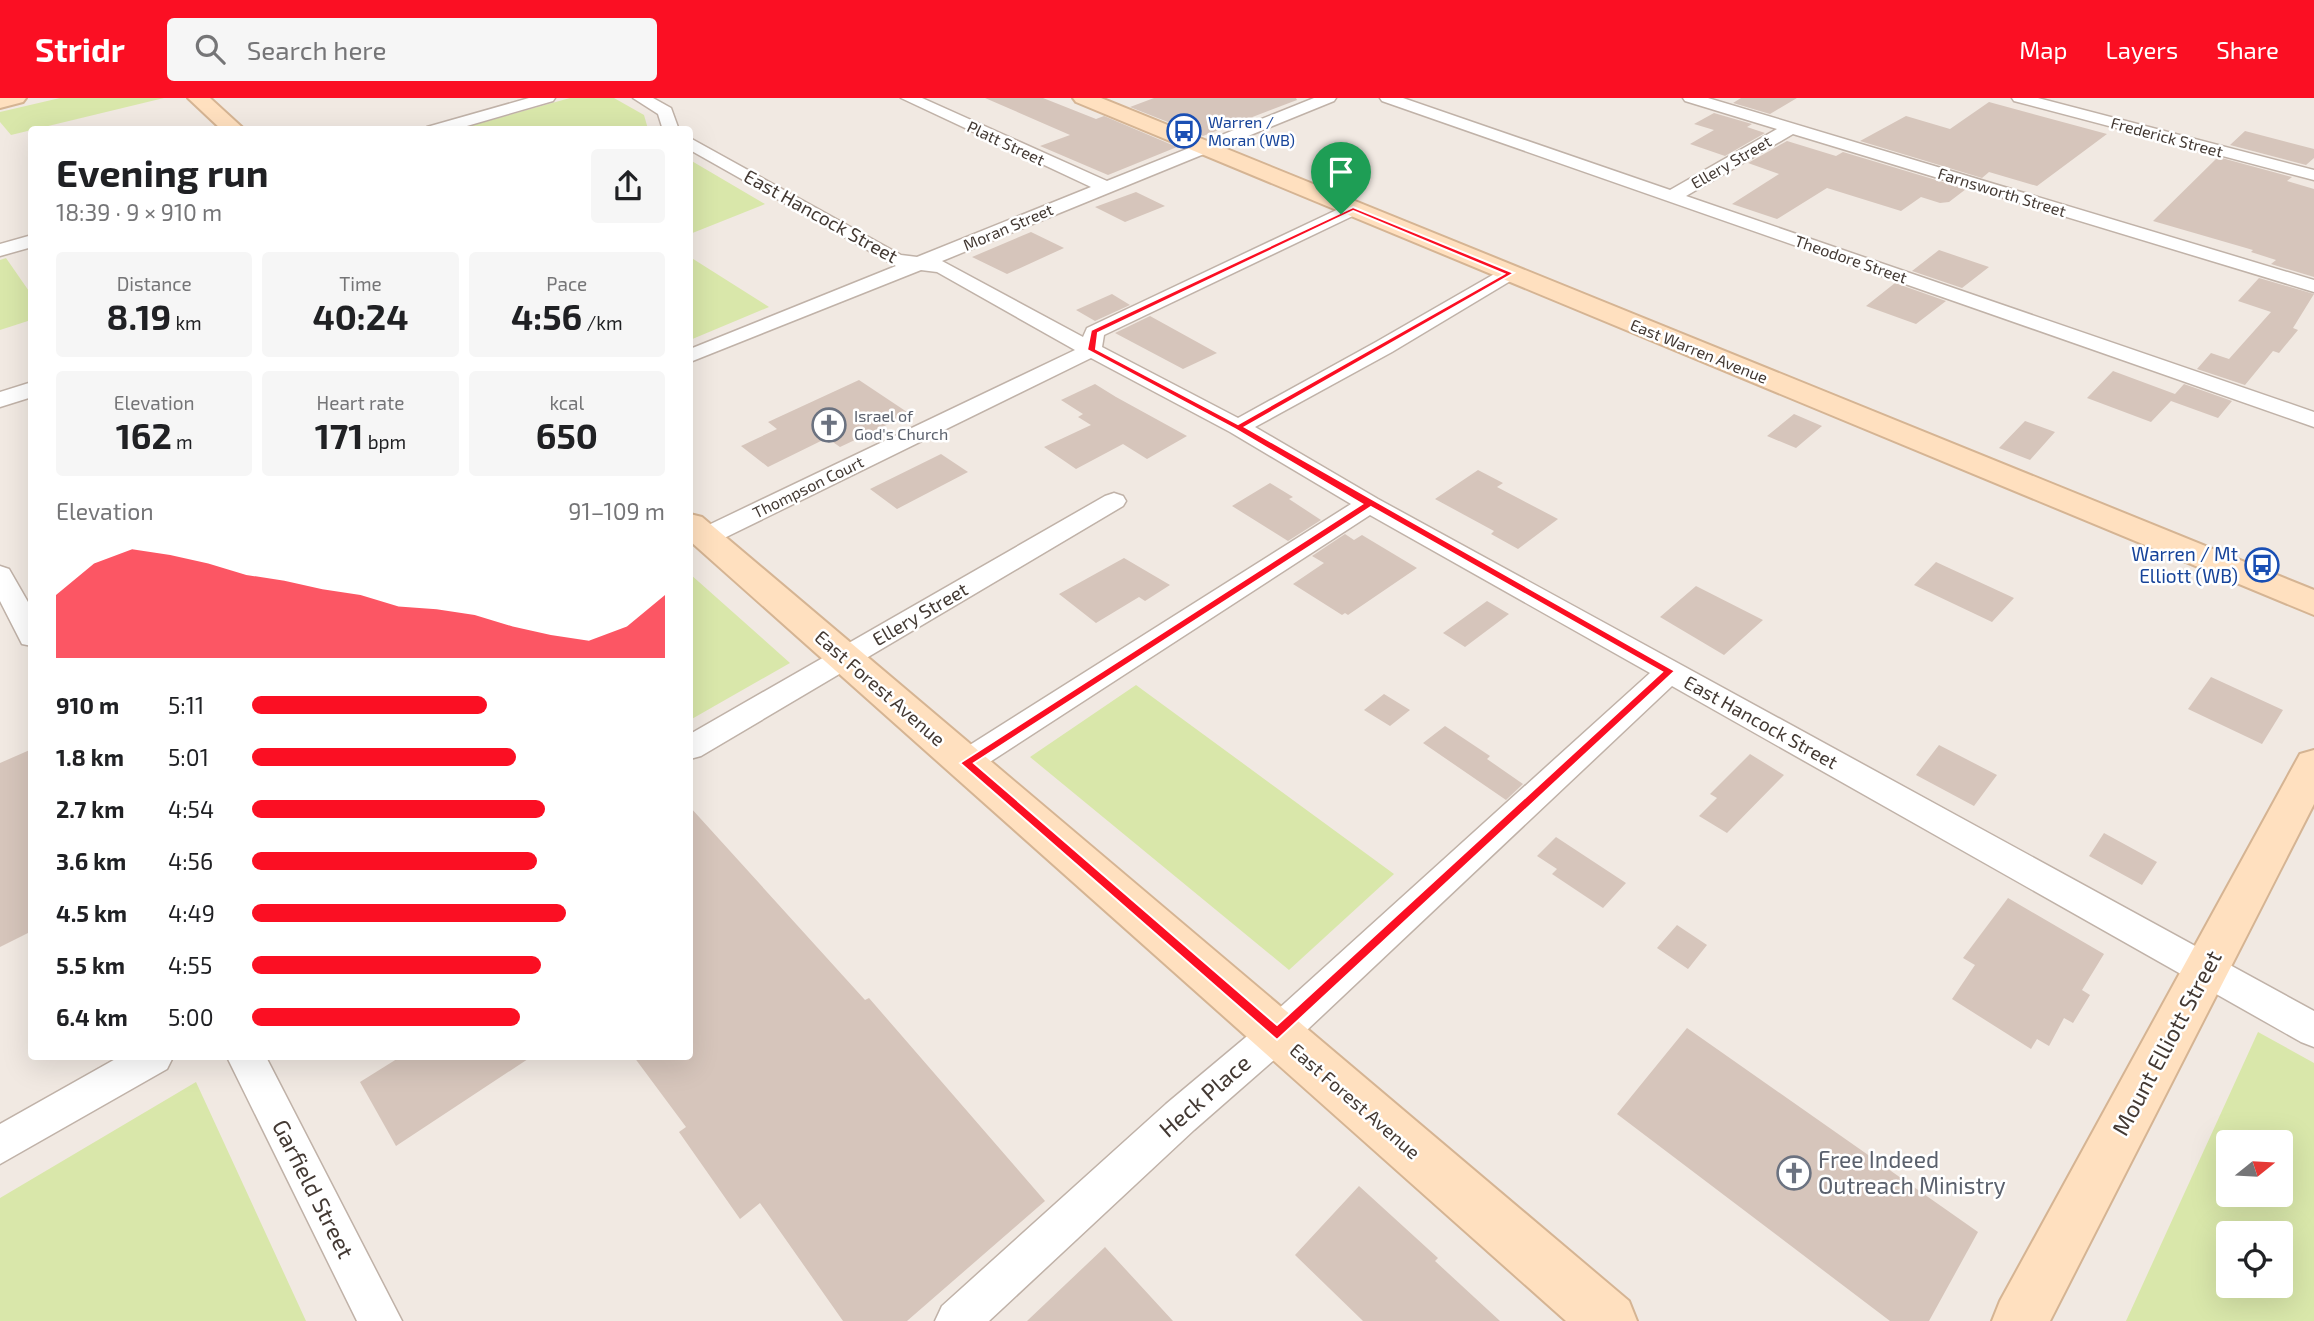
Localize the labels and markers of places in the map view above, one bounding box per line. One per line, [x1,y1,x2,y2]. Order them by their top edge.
bus stop icon: Warren / Moran (WB) [1165,112,1203,150]
place label: Warren / Moran (WB) [1208,112,1295,149]
pin [1311,142,1371,214]
church icon: Israel of God's Church [810,406,848,444]
place label: Israel of God's Church [854,406,948,443]
place label: Warren / Mt Elliott (WB) [2131,542,2238,587]
bus stop icon: Warren / Mt Elliott (WB) [2243,546,2281,584]
place label: Free Indeed Outreach Ministry [1818,1145,2006,1199]
church icon: Free Indeed Outreach Ministry [1775,1154,1813,1192]

